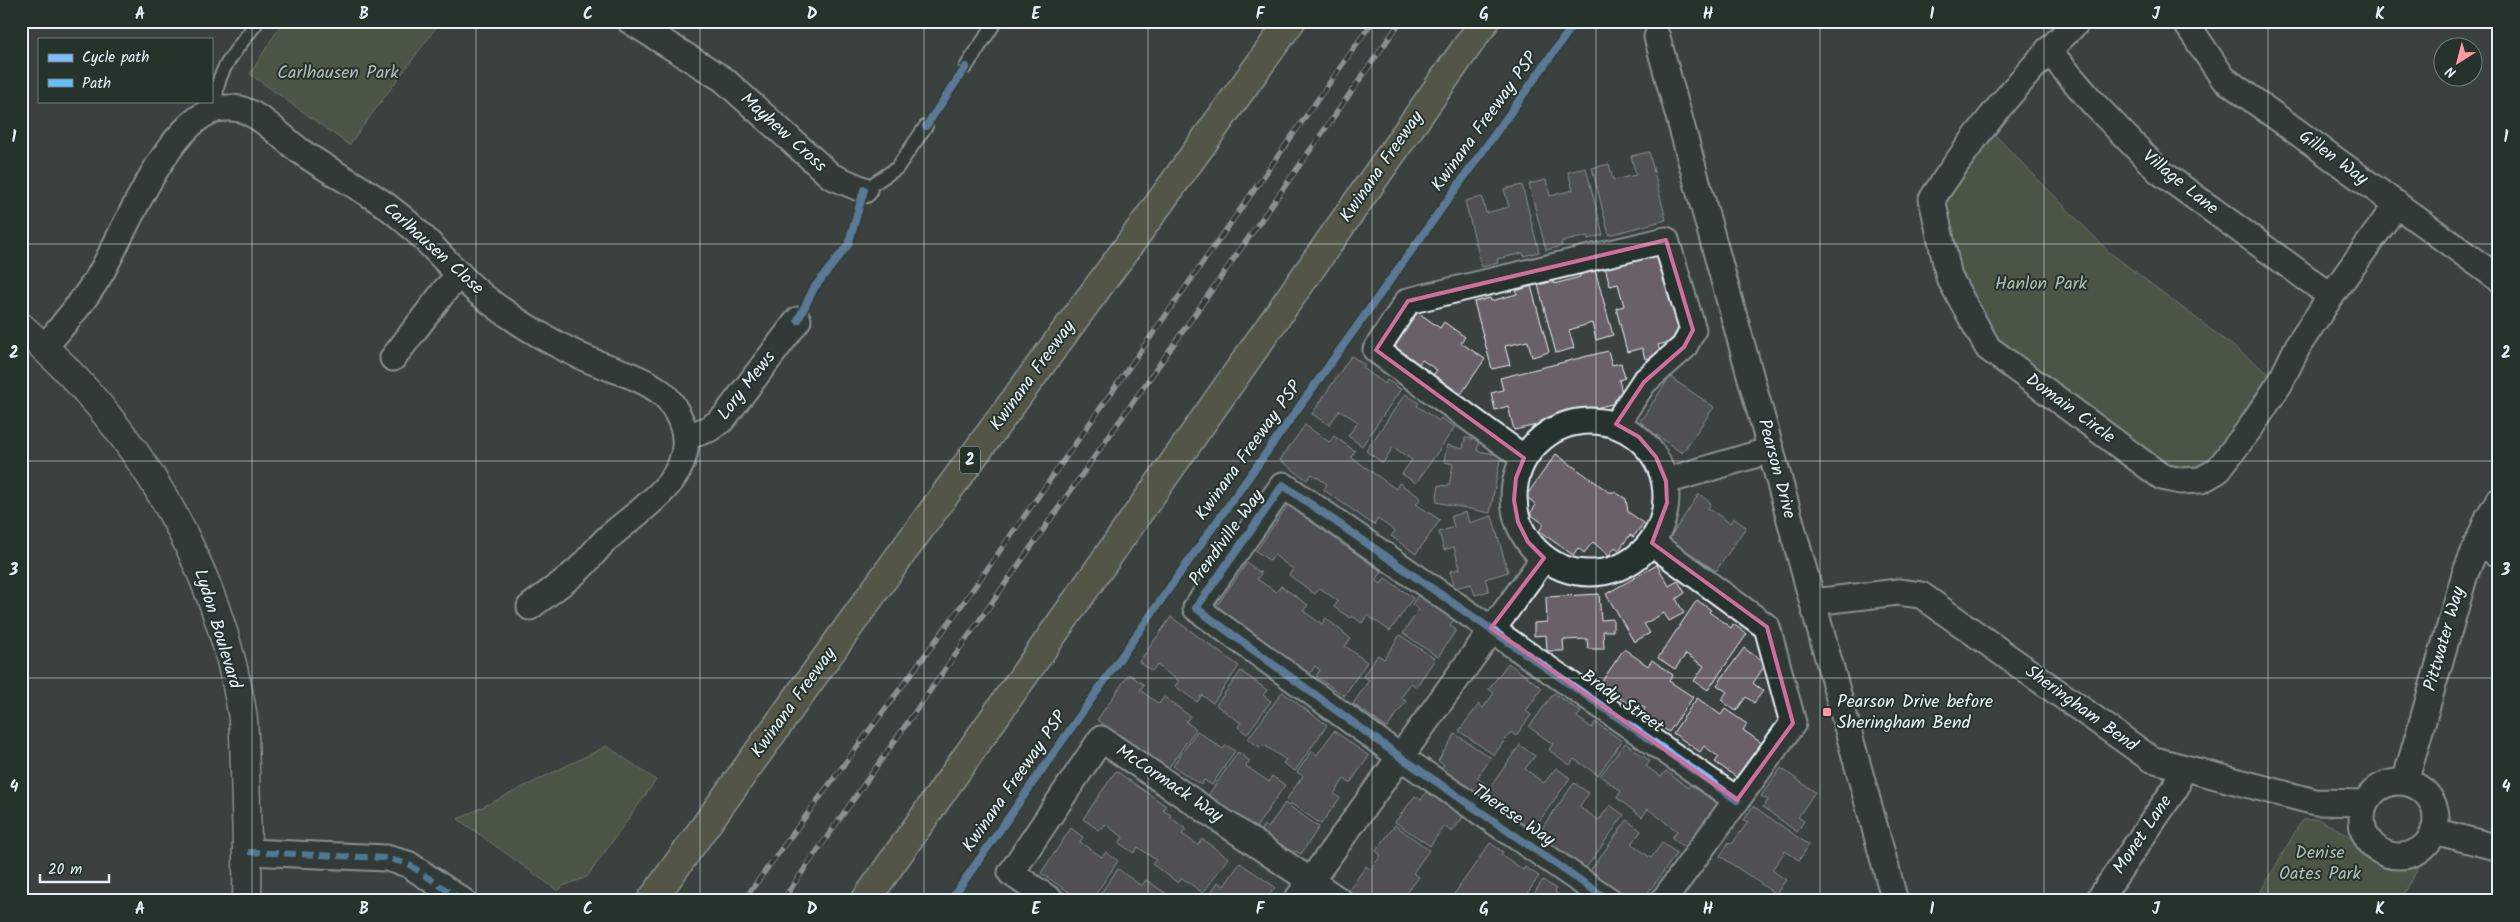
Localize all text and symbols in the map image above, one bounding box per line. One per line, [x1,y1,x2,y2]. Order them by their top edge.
text: A [135,2,145,27]
text: B [359,2,369,27]
text: C [583,2,593,27]
text: D [807,2,818,27]
text: E [1032,2,1042,27]
text: F [1256,2,1266,27]
text: G [1479,2,1489,27]
text: H [1703,2,1713,27]
text: I [1930,2,1935,27]
text: J [2152,2,2161,27]
text: K [2375,2,2385,27]
legend [38,38,212,102]
north arrow [2432,38,2482,88]
street label: Kwinana Freeway PSP [1424,45,1547,198]
text: Cycle path [82,46,149,70]
park label: Carlhausen Park [277,59,399,88]
text: N [2441,60,2461,83]
text: Path [82,72,111,96]
street label: Mayhew Cross [733,86,833,180]
street label: Kwinana Freeway [1333,105,1432,229]
street label: Gillen Way [2292,123,2374,194]
text: 1 [12,125,17,150]
text: 1 [2504,125,2509,150]
street label: Village Lane [2136,143,2224,223]
street label: Carlhausen Close [376,195,490,303]
park label: Hanlon Park [1995,270,2088,299]
street label: Kwinana Freeway [983,314,1084,437]
text: 2 [9,341,19,366]
text: 2 [2501,341,2511,366]
street label: Lory Mews [710,345,784,427]
street label: Domain Circle [2019,366,2121,452]
street label: Kwinana Freeway PSP [1188,374,1311,527]
street label: Pearson Drive [1749,416,1803,522]
road number: 2 [960,446,980,474]
street label: Prendiville Way [1182,483,1272,593]
text: 3 [9,558,19,583]
text: 3 [2501,558,2511,583]
street label: Lydon Boulevard [185,565,249,693]
street label: Pittwater Way [2416,583,2474,695]
street label: Kwinana Freeway [744,641,845,764]
street label: Sheringham Bend [2018,658,2144,761]
street label: Brady Street [1574,663,1671,742]
place label: Pearson Drive before Sheringham Bend [1837,688,1993,738]
street label: Kwinana Freeway PSP [955,704,1076,859]
marker: Pearson Drive before Sheringham Bend [1821,706,1833,718]
street label: McCormack Way [1109,737,1229,831]
text: 4 [10,775,19,800]
text: 4 [2502,775,2511,800]
street label: Therese Way [1465,777,1561,855]
street label: Monet Lane [2106,790,2180,880]
park label: Denise Oates Park [2279,839,2362,889]
scale bar [40,852,109,884]
text: 20 m [48,858,82,882]
text: A [135,897,145,922]
text: B [359,897,369,922]
text: C [583,897,593,922]
text: D [807,897,818,922]
text: E [1032,897,1042,922]
text: F [1256,897,1266,922]
text: G [1479,897,1489,922]
text: H [1703,897,1713,922]
text: I [1930,897,1935,922]
text: J [2152,897,2161,922]
text: K [2375,897,2385,922]

